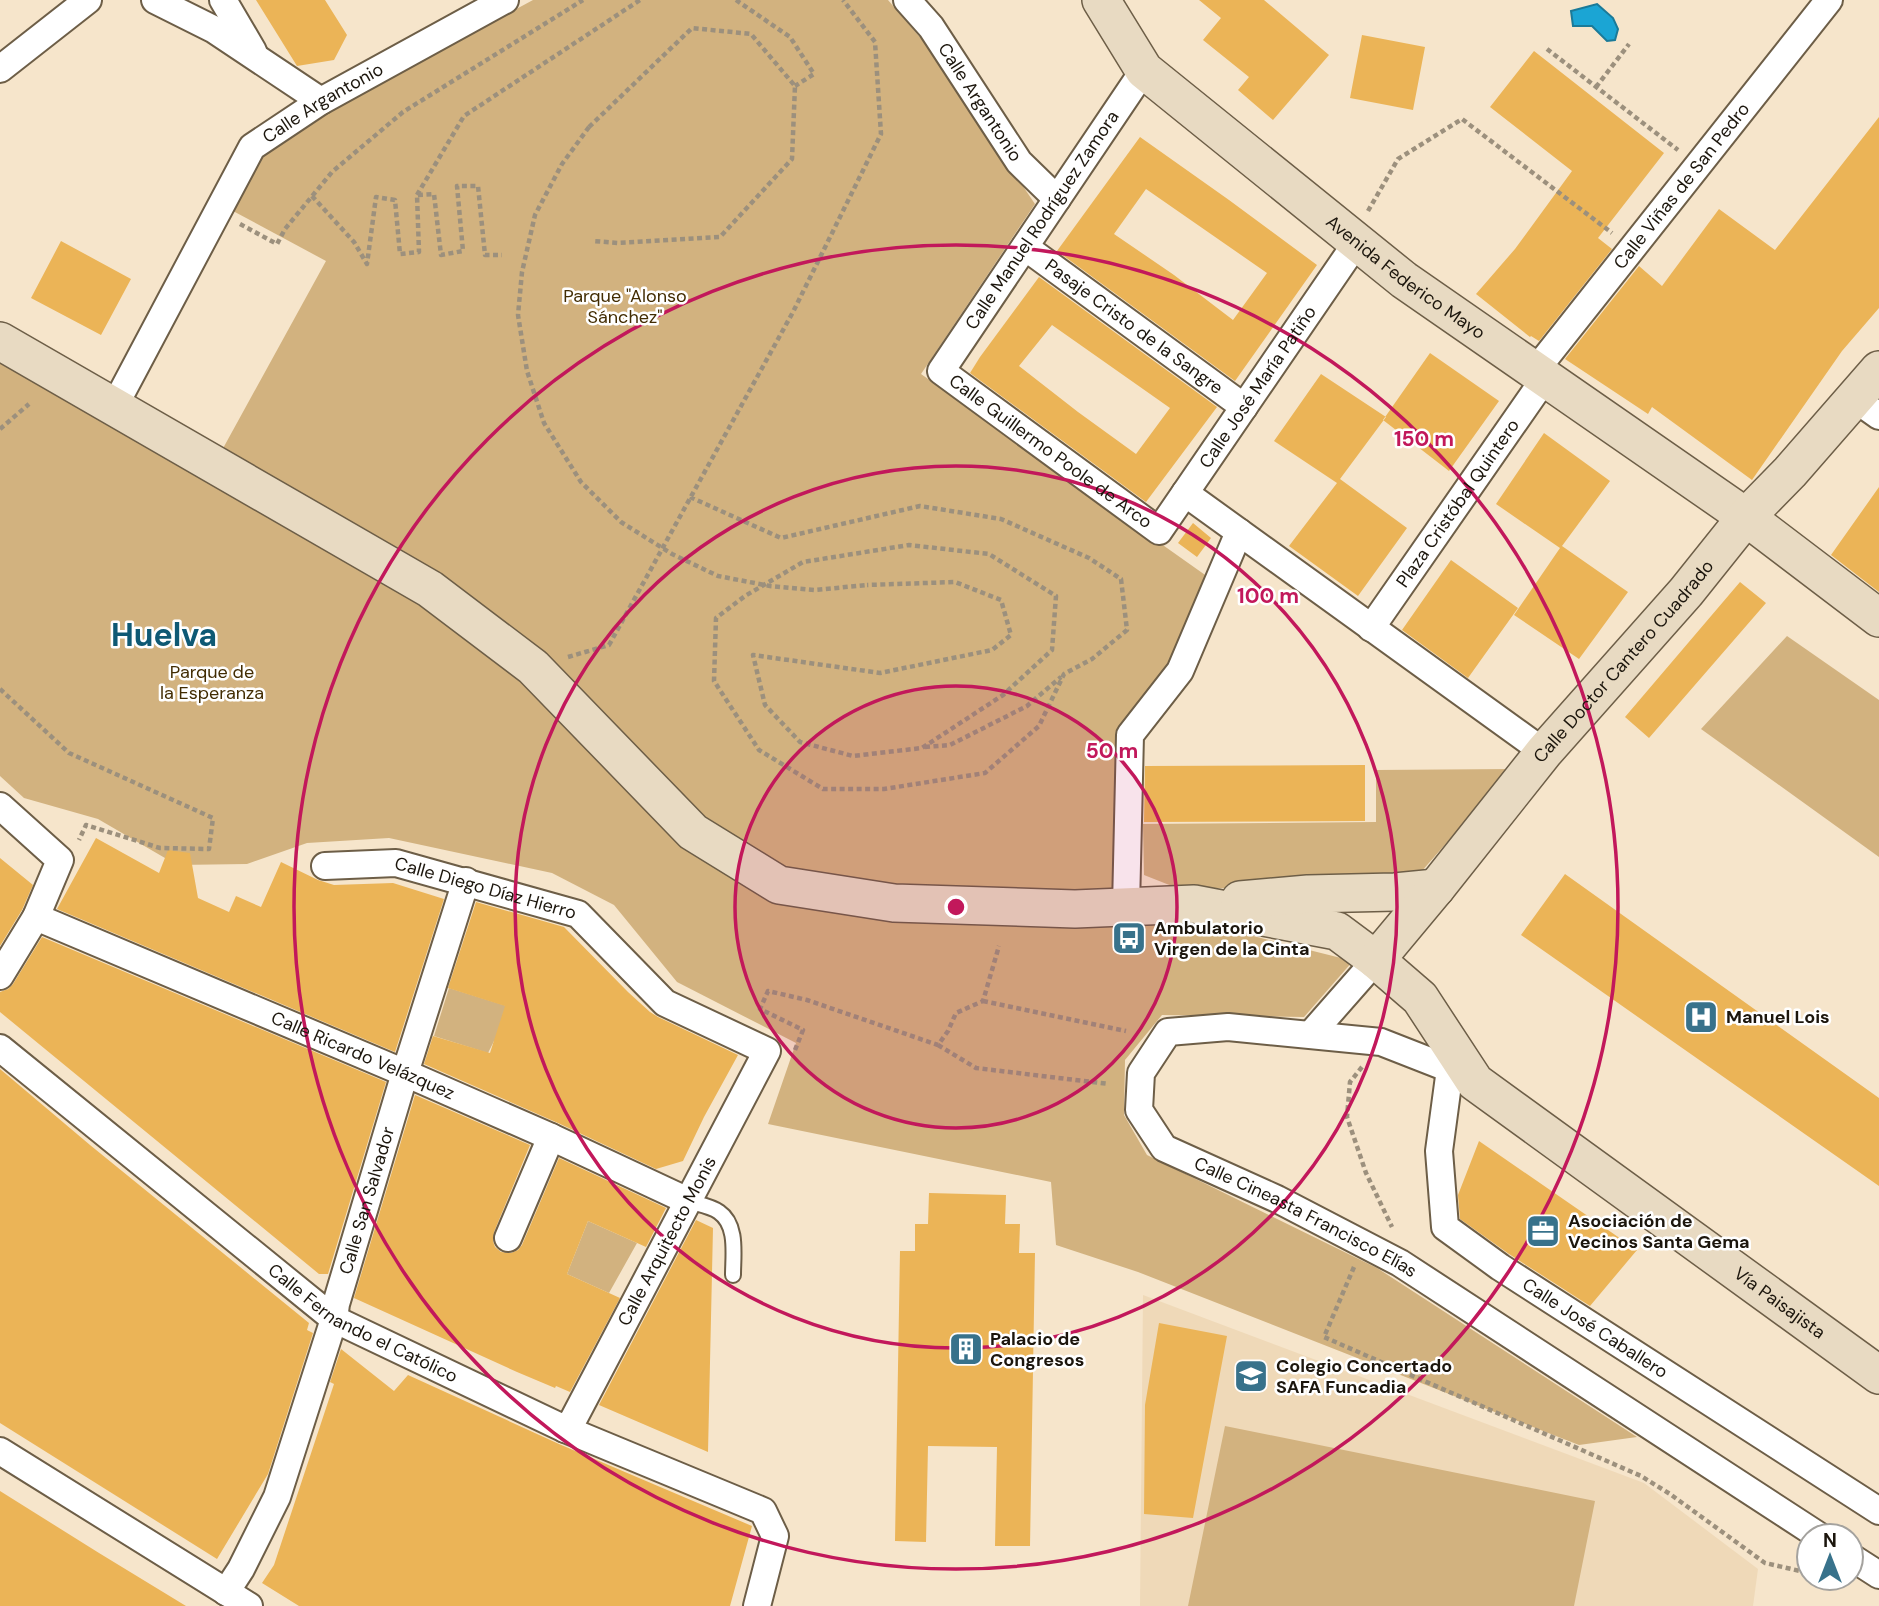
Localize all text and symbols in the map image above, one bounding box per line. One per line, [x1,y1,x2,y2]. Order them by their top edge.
street label: Calle Argantonio [933,38,1028,166]
street label: Calle Argantonio [258,57,388,149]
street label: Calle Viñas de San Pedro [1608,98,1755,274]
street label: Calle Manuel Rodríguez Zamora [960,106,1124,334]
street label: Avenida Federico Mayo [1321,210,1490,345]
street label: Pasaje Cristo de la Sangre [1040,254,1228,400]
park label: Parque "Alonso Sánchez" [563,284,687,329]
street label: Calle José María Patiño [1194,301,1322,473]
street label: Calle Guillermo Poole de Arco [944,369,1157,534]
street label: Plaza Cristóbal Quintero [1391,414,1525,592]
text: 150 m [1394,425,1454,453]
street label: Calle Doctor Cantero Cuadrado [1528,555,1719,768]
text: 100 m [1237,582,1299,610]
district label: Huelva [111,614,217,656]
park label: Parque de la Esperanza [160,660,264,705]
text: 50 m [1086,737,1138,765]
street label: Calle Diego Díaz Hierro [392,851,579,925]
centre of rings [944,895,968,919]
place label: Ambulatorio Virgen de la Cinta [1154,916,1309,961]
bus stop icon: Ambulatorio Virgen de la Cinta [1110,919,1148,957]
hospital icon: Manuel Lois [1682,998,1720,1036]
place label: Manuel Lois [1726,1005,1830,1029]
street label: Calle Ricardo Velázquez [267,1006,458,1105]
street label: Calle San Salvador [334,1124,400,1277]
street label: Calle Cineasta Francisco Elías [1190,1151,1422,1283]
street label: Calle Arquitecto Monis [612,1152,722,1330]
place label: Asociación de Vecinos Santa Gema [1568,1209,1750,1254]
office icon: Asociación de Vecinos Santa Gema [1524,1212,1562,1250]
street label: Calle Fernando el Católico [263,1258,462,1388]
street label: Vía Paisajista [1729,1262,1830,1344]
street label: Calle José Caballero [1518,1272,1672,1384]
place label: Palacio de Congresos [990,1327,1084,1372]
building icon: Palacio de Congresos [947,1330,985,1368]
place label: Colegio Concertado SAFA Funcadia [1276,1354,1452,1399]
school or university icon: Colegio Concertado SAFA Funcadia [1232,1357,1270,1395]
north arrow [1795,1522,1865,1592]
text: N [1823,1528,1837,1553]

